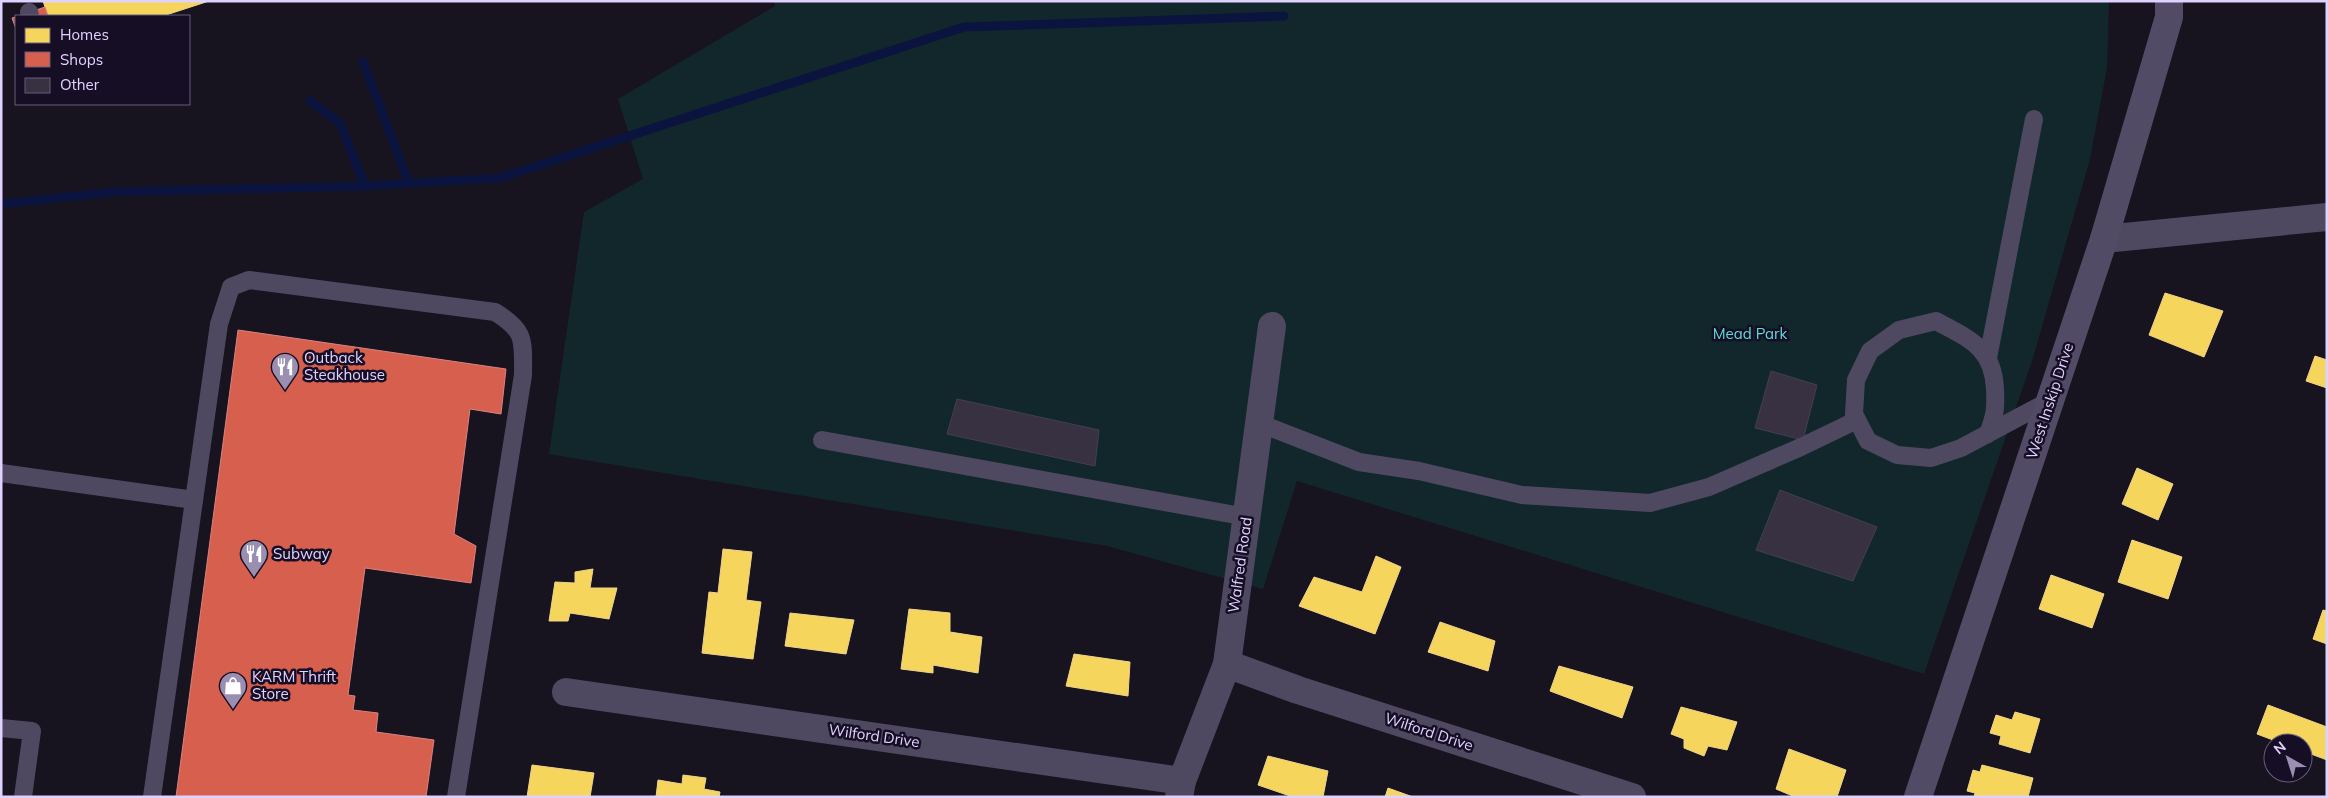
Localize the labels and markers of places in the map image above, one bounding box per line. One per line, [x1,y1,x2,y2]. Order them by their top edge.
place label: Outback Steakhouse [304,348,385,384]
restaurant icon: Outback Steakhouse [270,352,300,391]
restaurant icon: Subway [239,539,269,578]
place label: Subway [273,544,330,563]
place label: KARM Thrift Store [252,667,336,703]
shop icon: KARM Thrift Store [218,671,248,710]

